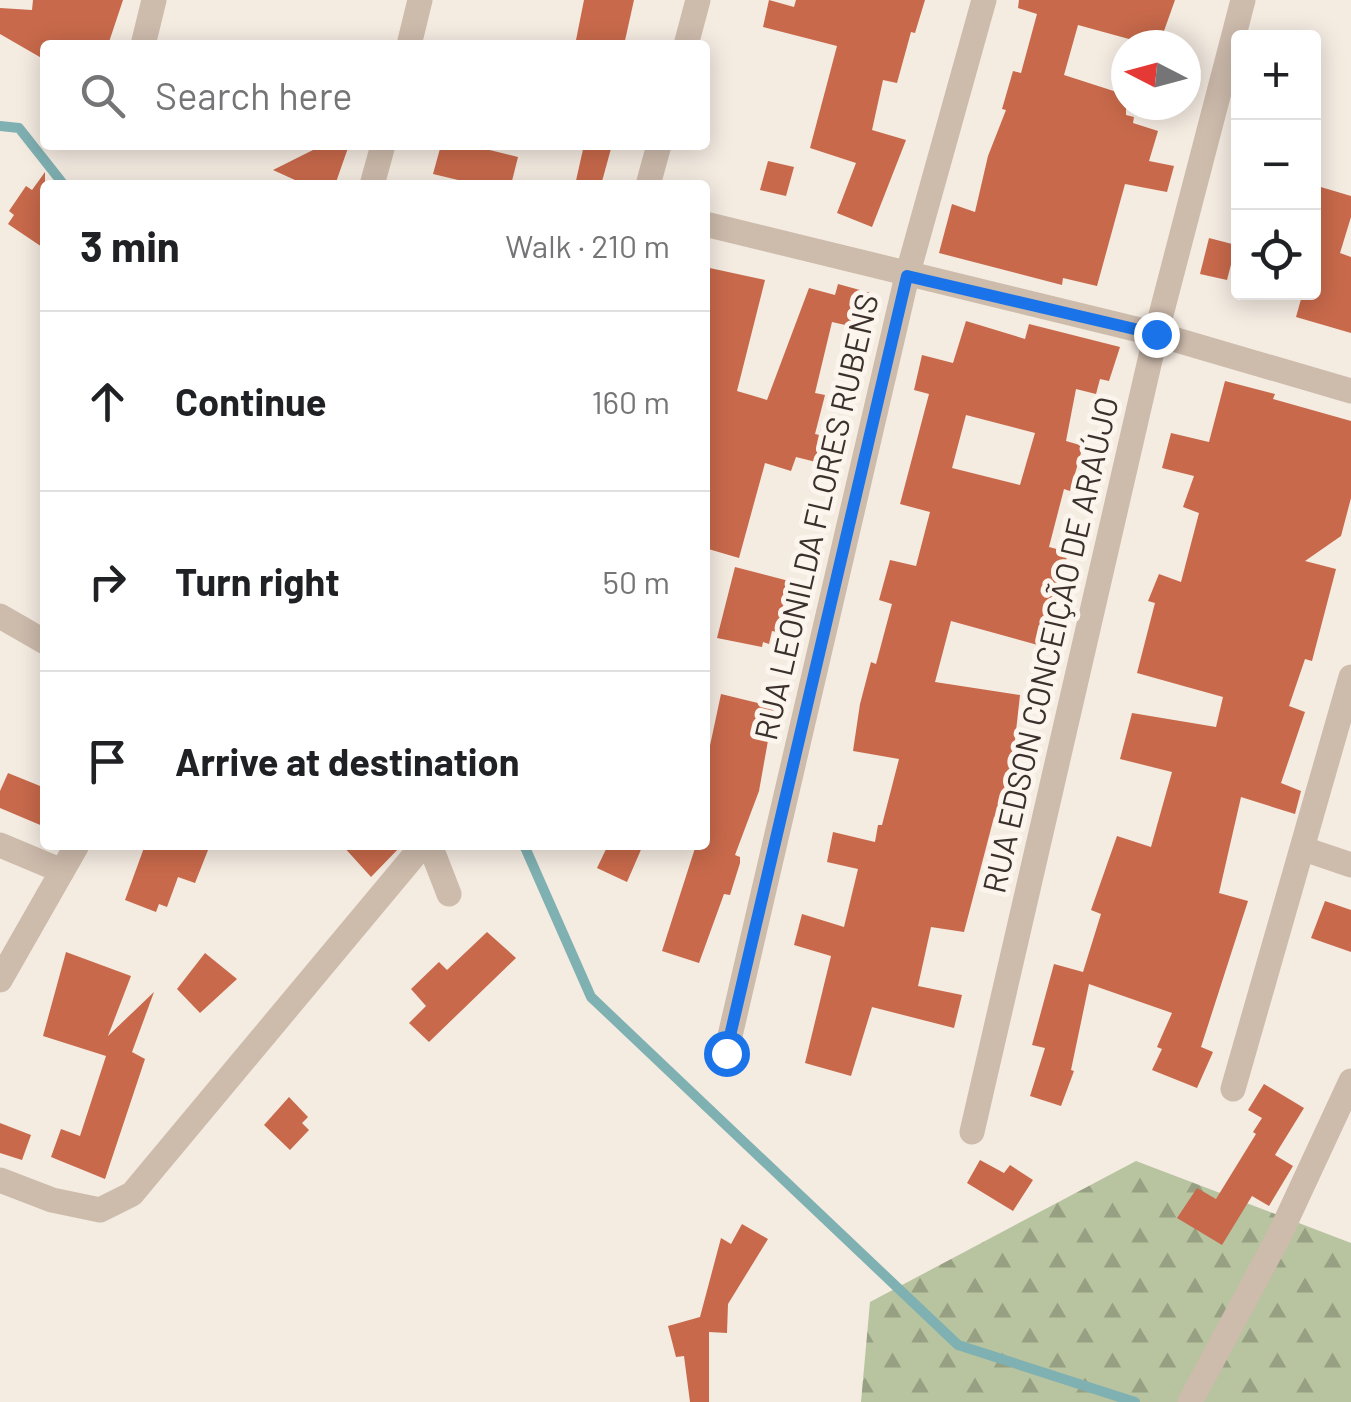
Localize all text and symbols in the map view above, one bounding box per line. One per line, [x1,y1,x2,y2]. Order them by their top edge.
north arrow [1111,30,1201,120]
map controls [1231,30,1321,300]
button: + [1231,30,1321,120]
search box [40,40,710,150]
icon: search [75,68,130,123]
text: Search here [155,72,353,118]
button: − [1231,120,1321,210]
button: locate [1231,210,1321,300]
text: 3 min [80,220,180,270]
text: Walk · 210 m [505,226,670,264]
street label: RUA LEONILDA FLORES RUBENS [745,290,885,743]
route end [1134,312,1180,358]
icon: ahead [80,374,135,429]
text: Continue [175,378,326,424]
text: 160 m [591,382,670,420]
street label: RUA EDSON CONCEIÇÃO DE ARAÚJO [973,393,1125,896]
icon: right [80,554,135,609]
text: Turn right [175,558,340,604]
text: 50 m [603,562,670,600]
icon: arrive [80,734,135,789]
text: Arrive at destination [175,738,520,784]
route start [704,1031,750,1077]

